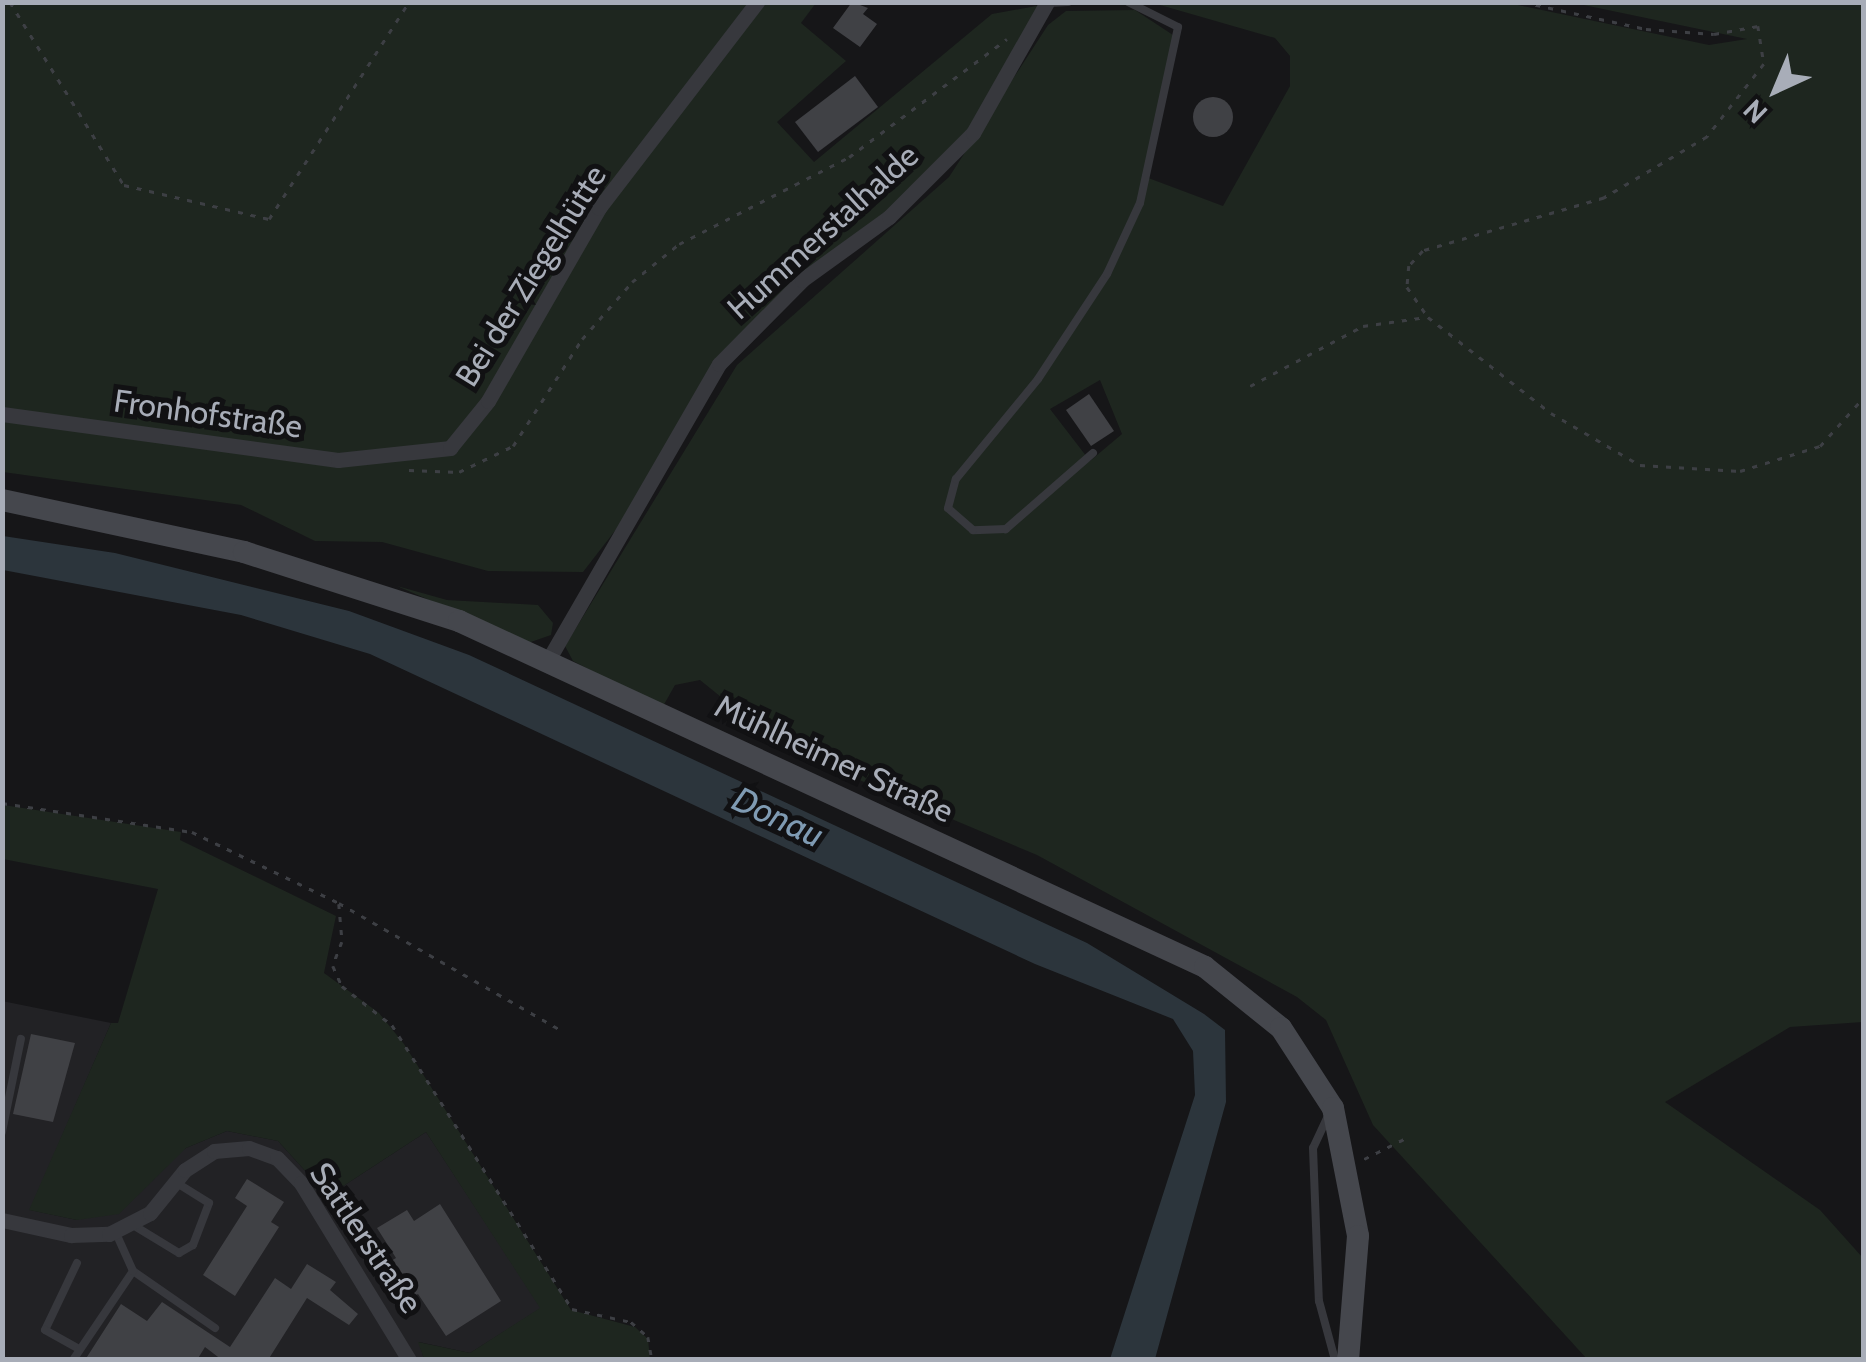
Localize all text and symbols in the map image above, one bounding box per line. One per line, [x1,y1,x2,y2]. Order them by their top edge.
north arrow [1726,40,1826,140]
text: N [1736,92,1774,131]
street label: Hummerstalhalde [720,136,926,328]
street label: Bei der Ziegelhütte [448,158,614,394]
street label: Fronhofstraße [111,382,305,446]
street label: Mühlheimer Straße [709,687,959,831]
water label: Donau [726,778,830,856]
street label: Sattlerstraße [302,1155,430,1321]

